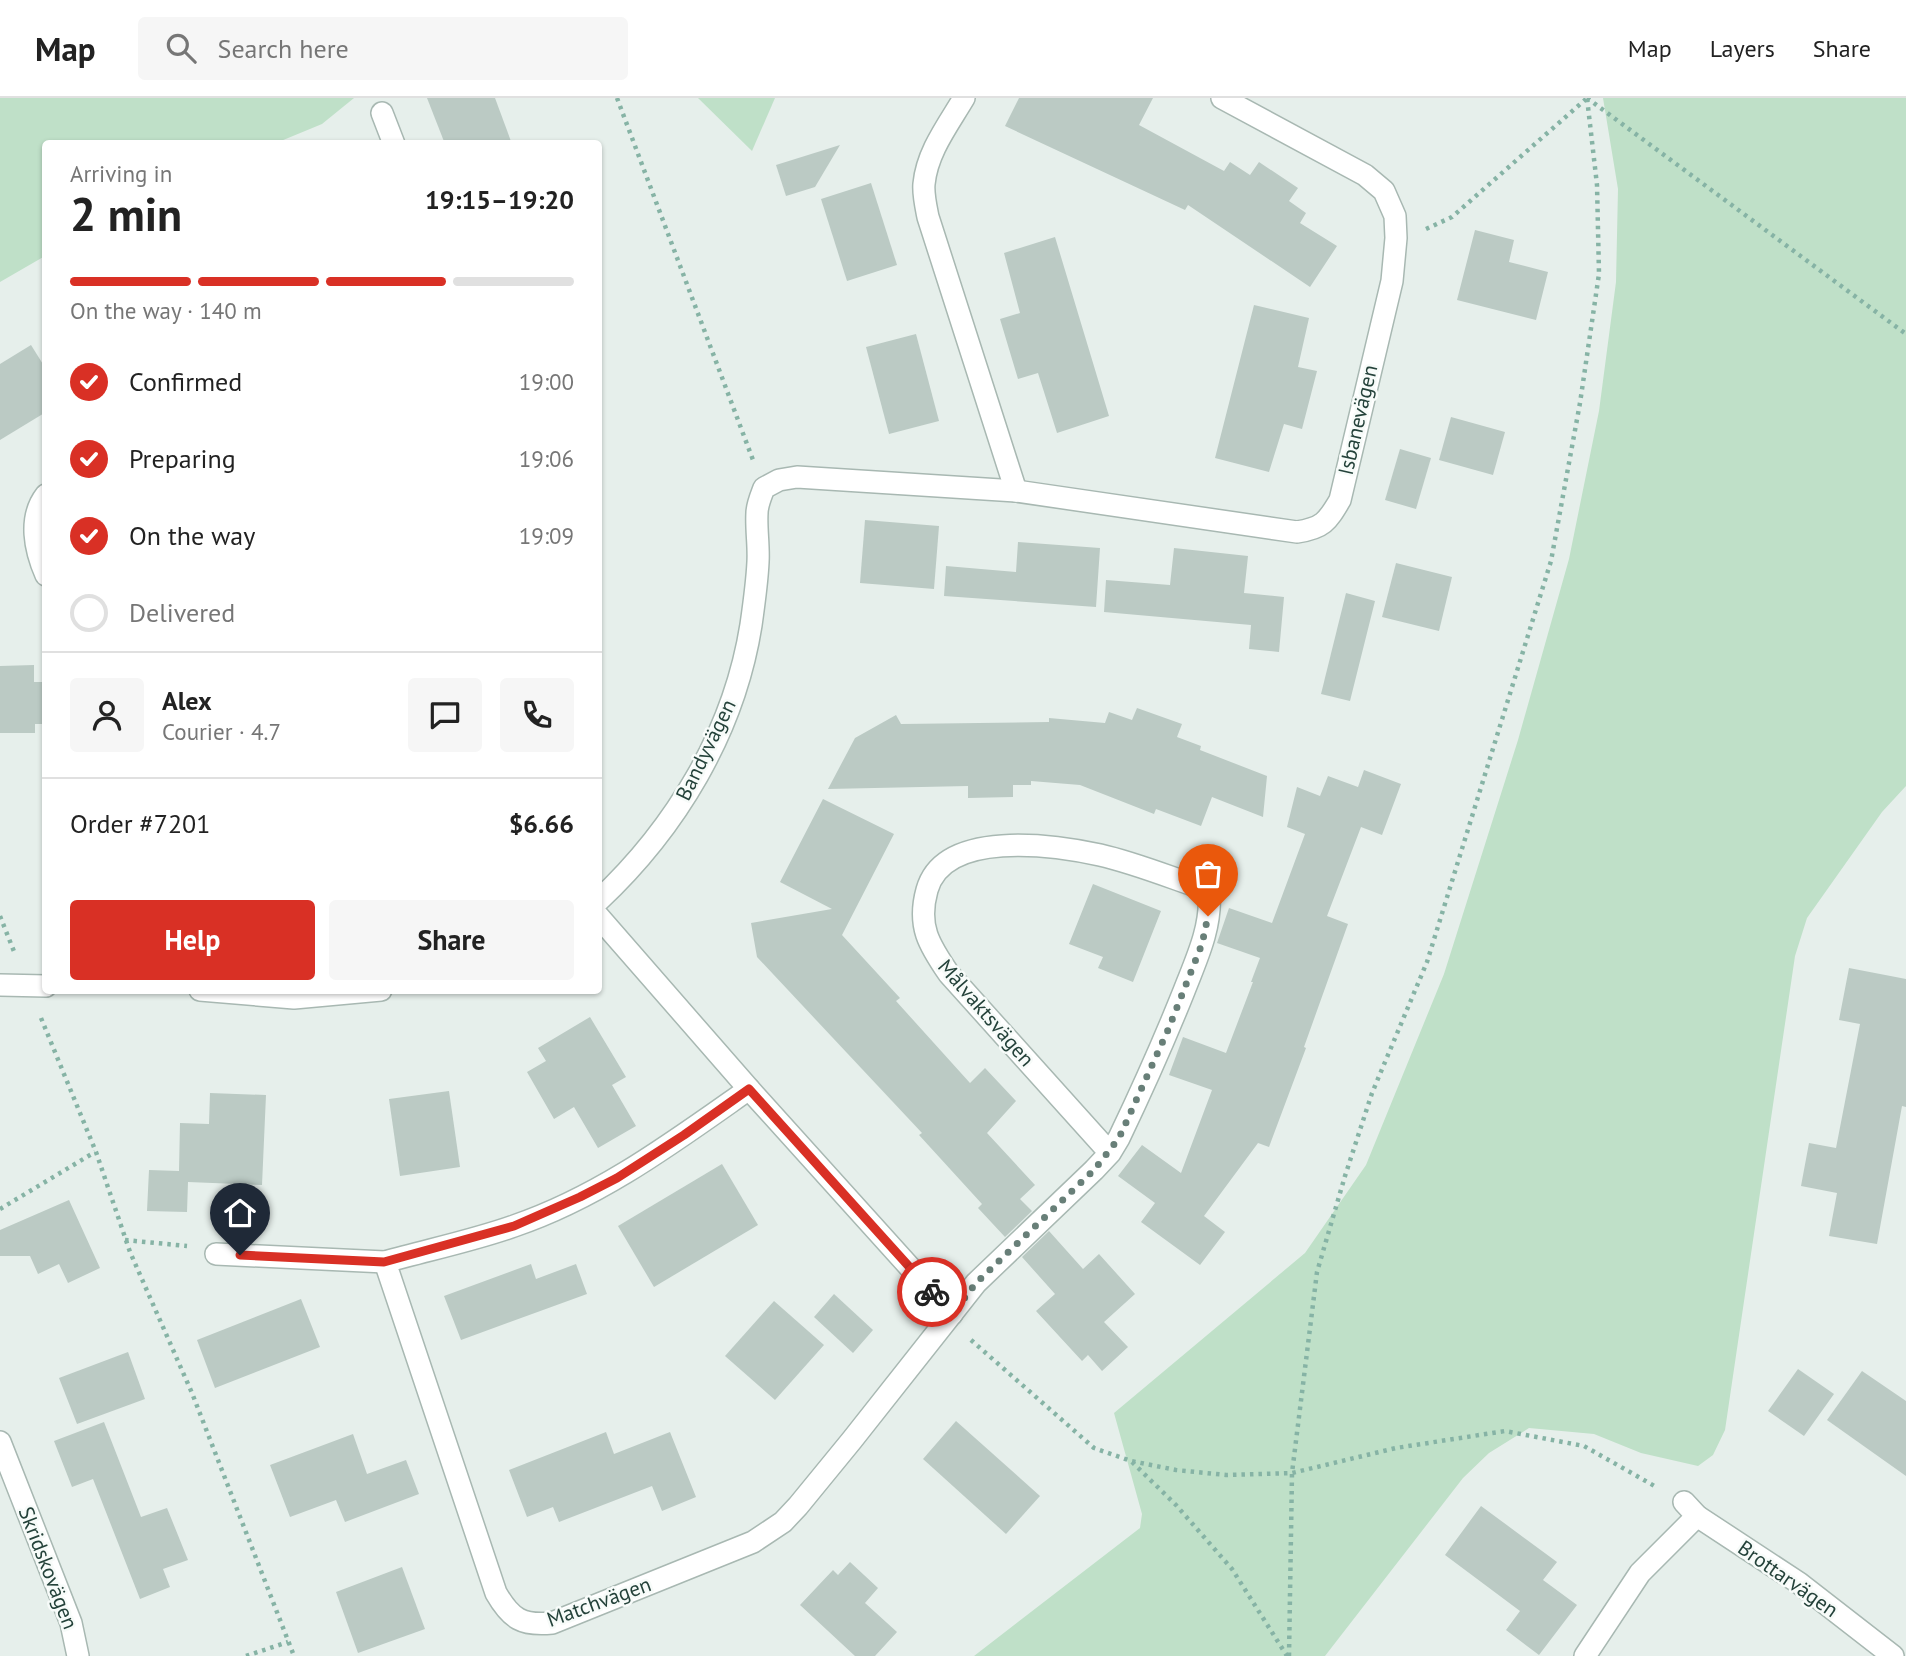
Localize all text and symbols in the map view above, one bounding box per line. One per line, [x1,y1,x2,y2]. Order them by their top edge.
search box [138,17,628,80]
text: Map [35,27,96,70]
icon: search [162,29,200,67]
text: Search here [218,32,349,65]
text: Map [1628,33,1672,64]
text: Layers [1710,33,1775,64]
text: Share [1813,33,1871,64]
text: Arriving in [70,159,172,188]
text: 19:15–19:20 [425,183,574,216]
text: 2 min [70,184,182,244]
text: On the way · 140 m [70,296,262,325]
street label: Isbanevägen [1332,362,1383,478]
icon: check [70,363,108,401]
text: Confirmed [129,365,242,398]
text: 19:00 [519,367,574,396]
icon: check [70,440,108,478]
text: Preparing [129,442,236,475]
text: 19:06 [519,444,574,473]
icon: check [70,517,108,555]
text: On the way [129,519,255,552]
text: 19:09 [519,521,574,550]
text: Delivered [129,596,235,629]
button: person [70,678,144,752]
button: chat [408,678,482,752]
button: phone [500,678,574,752]
text: Alex [162,684,212,717]
street label: Bandyvägen [669,695,742,805]
text: Courier · 4.7 [162,717,281,746]
text: Order #7201 [70,807,210,840]
text: $6.66 [509,807,574,840]
pin [1178,844,1238,916]
icon: bag [1189,855,1227,893]
button: Help [70,900,315,980]
button: Share [329,900,574,980]
street label: Målvaktsvägen [932,953,1040,1072]
pin [210,1183,270,1255]
icon: home [221,1194,259,1232]
courier [897,1257,967,1327]
icon: bike [913,1273,951,1311]
street label: Skridskovägen [13,1503,84,1633]
street label: Brottarvägen [1733,1534,1844,1623]
street label: Matchvägen [543,1570,655,1633]

